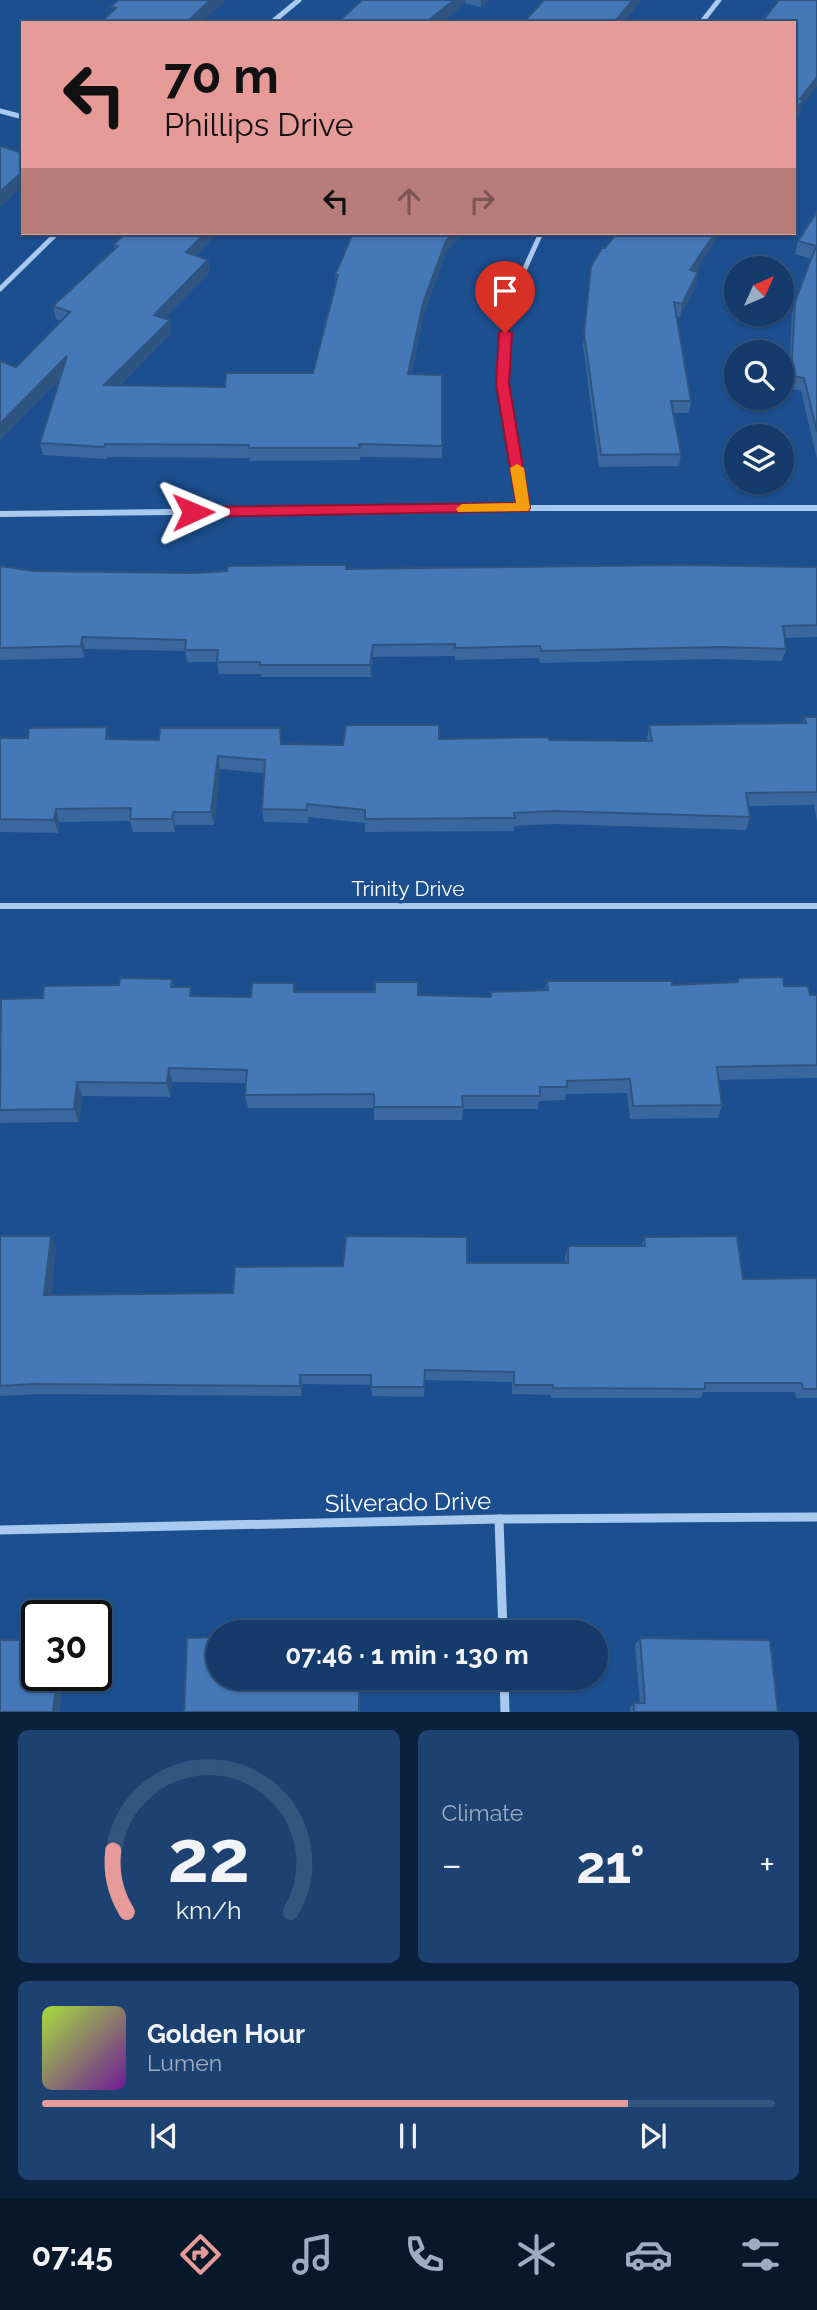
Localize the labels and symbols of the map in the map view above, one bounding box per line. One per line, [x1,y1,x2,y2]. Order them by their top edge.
north arrow [724,256,794,326]
pin [475,261,535,333]
position arrow [156,475,230,549]
street label: Trinity Drive [351,876,465,901]
street label: Silverado Drive [325,1486,491,1518]
speed limit sign: 30 [21,1600,112,1691]

